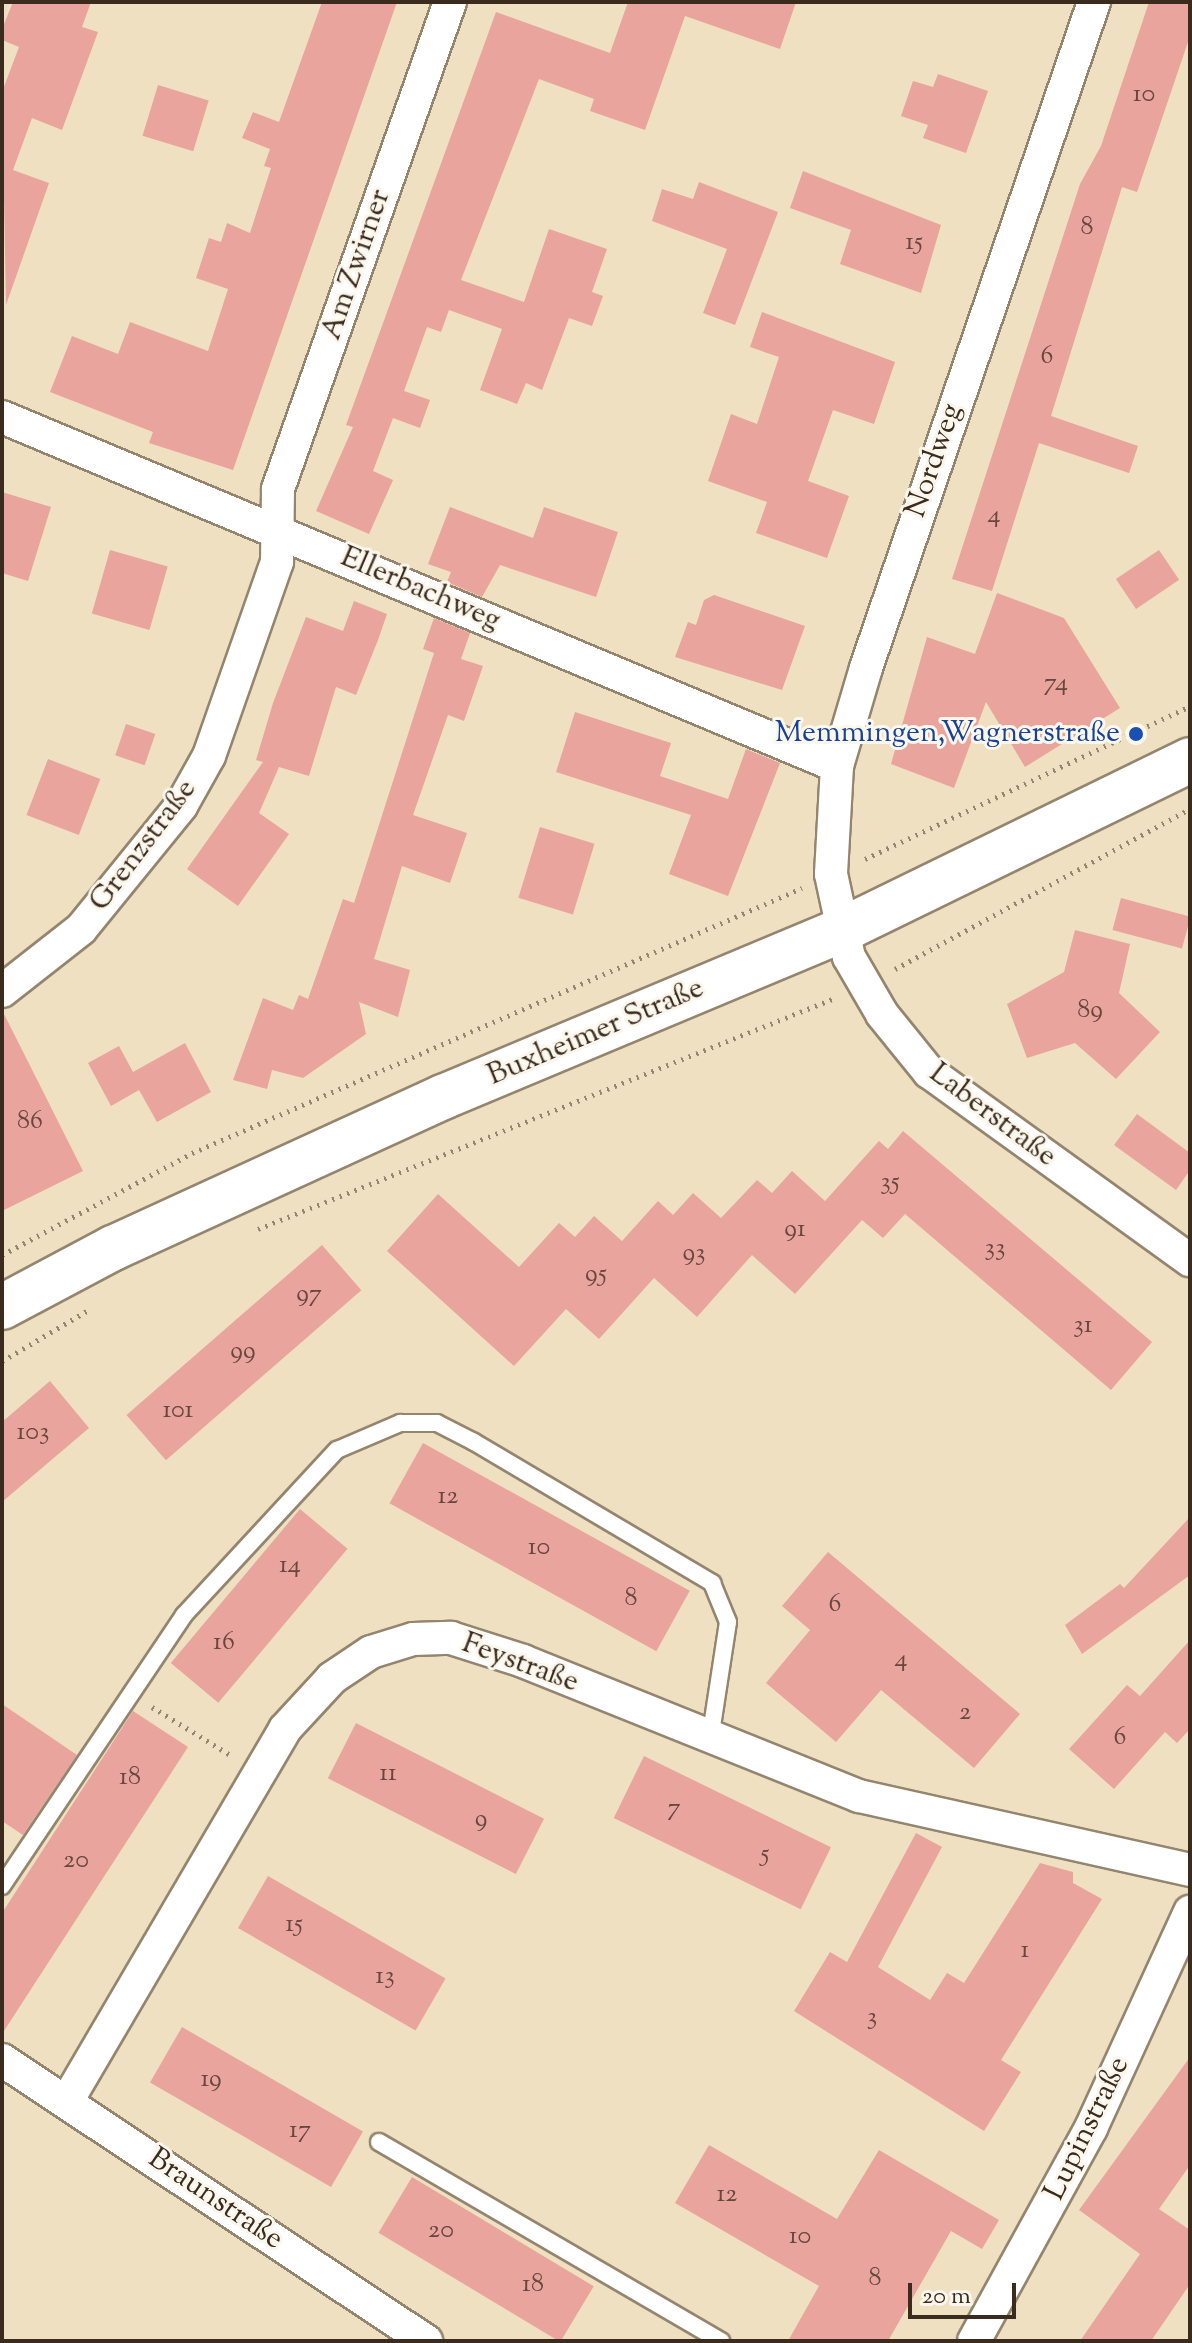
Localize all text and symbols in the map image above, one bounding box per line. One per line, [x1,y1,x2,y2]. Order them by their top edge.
house number: 10 [1133,79,1155,111]
street label: Am Zwirner [314,185,400,345]
house number: 8 [1081,212,1093,244]
house number: 15 [905,227,923,259]
house number: 6 [1041,341,1053,373]
street label: Nordweg [899,399,971,523]
house number: 4 [987,500,1001,532]
street label: Ellerbachweg [335,540,505,640]
house number: 74 [1044,668,1068,700]
place label: Memmingen,Wagnerstraße [775,716,1120,752]
marker: Memmingen,Wagnerstraße [1127,725,1145,743]
street label: Grenzstraße [83,773,205,919]
street label: Buxheimer Straße [482,971,710,1095]
house number: 89 [1077,995,1103,1027]
street label: Laberstraße [921,1056,1063,1176]
house number: 86 [17,1106,43,1138]
house number: 35 [880,1167,900,1199]
house number: 91 [784,1214,806,1246]
house number: 33 [984,1233,1006,1265]
house number: 93 [682,1238,706,1270]
house number: 95 [585,1259,607,1291]
house number: 97 [296,1279,322,1311]
house number: 31 [1073,1310,1093,1342]
house number: 99 [230,1336,256,1368]
house number: 101 [163,1395,193,1427]
house number: 103 [17,1417,49,1449]
house number: 12 [437,1481,459,1513]
house number: 10 [528,1532,550,1564]
house number: 14 [279,1550,301,1582]
house number: 8 [625,1583,637,1615]
house number: 6 [829,1589,841,1621]
street label: Feystraße [457,1626,583,1702]
house number: 16 [213,1627,235,1659]
house number: 4 [894,1644,908,1676]
house number: 2 [959,1697,971,1729]
house number: 6 [1114,1722,1126,1754]
house number: 11 [379,1758,397,1790]
house number: 18 [119,1762,141,1794]
house number: 7 [667,1793,681,1825]
house number: 9 [475,1804,487,1836]
house number: 5 [761,1839,769,1871]
house number: 20 [63,1845,89,1877]
house number: 15 [285,1909,303,1941]
house number: 1 [1021,1935,1029,1967]
house number: 13 [375,1961,395,1993]
house number: 3 [867,2002,877,2034]
street label: Lupinstraße [1038,2051,1138,2207]
house number: 19 [200,2064,222,2096]
house number: 17 [289,2115,311,2147]
street label: Braunstraße [140,2142,290,2258]
house number: 12 [716,2179,738,2211]
house number: 20 [428,2215,454,2247]
house number: 10 [789,2221,811,2253]
house number: 8 [869,2263,881,2295]
scale bar [912,2267,1020,2317]
house number: 18 [522,2269,544,2301]
text: 20 m [922,2280,971,2314]

